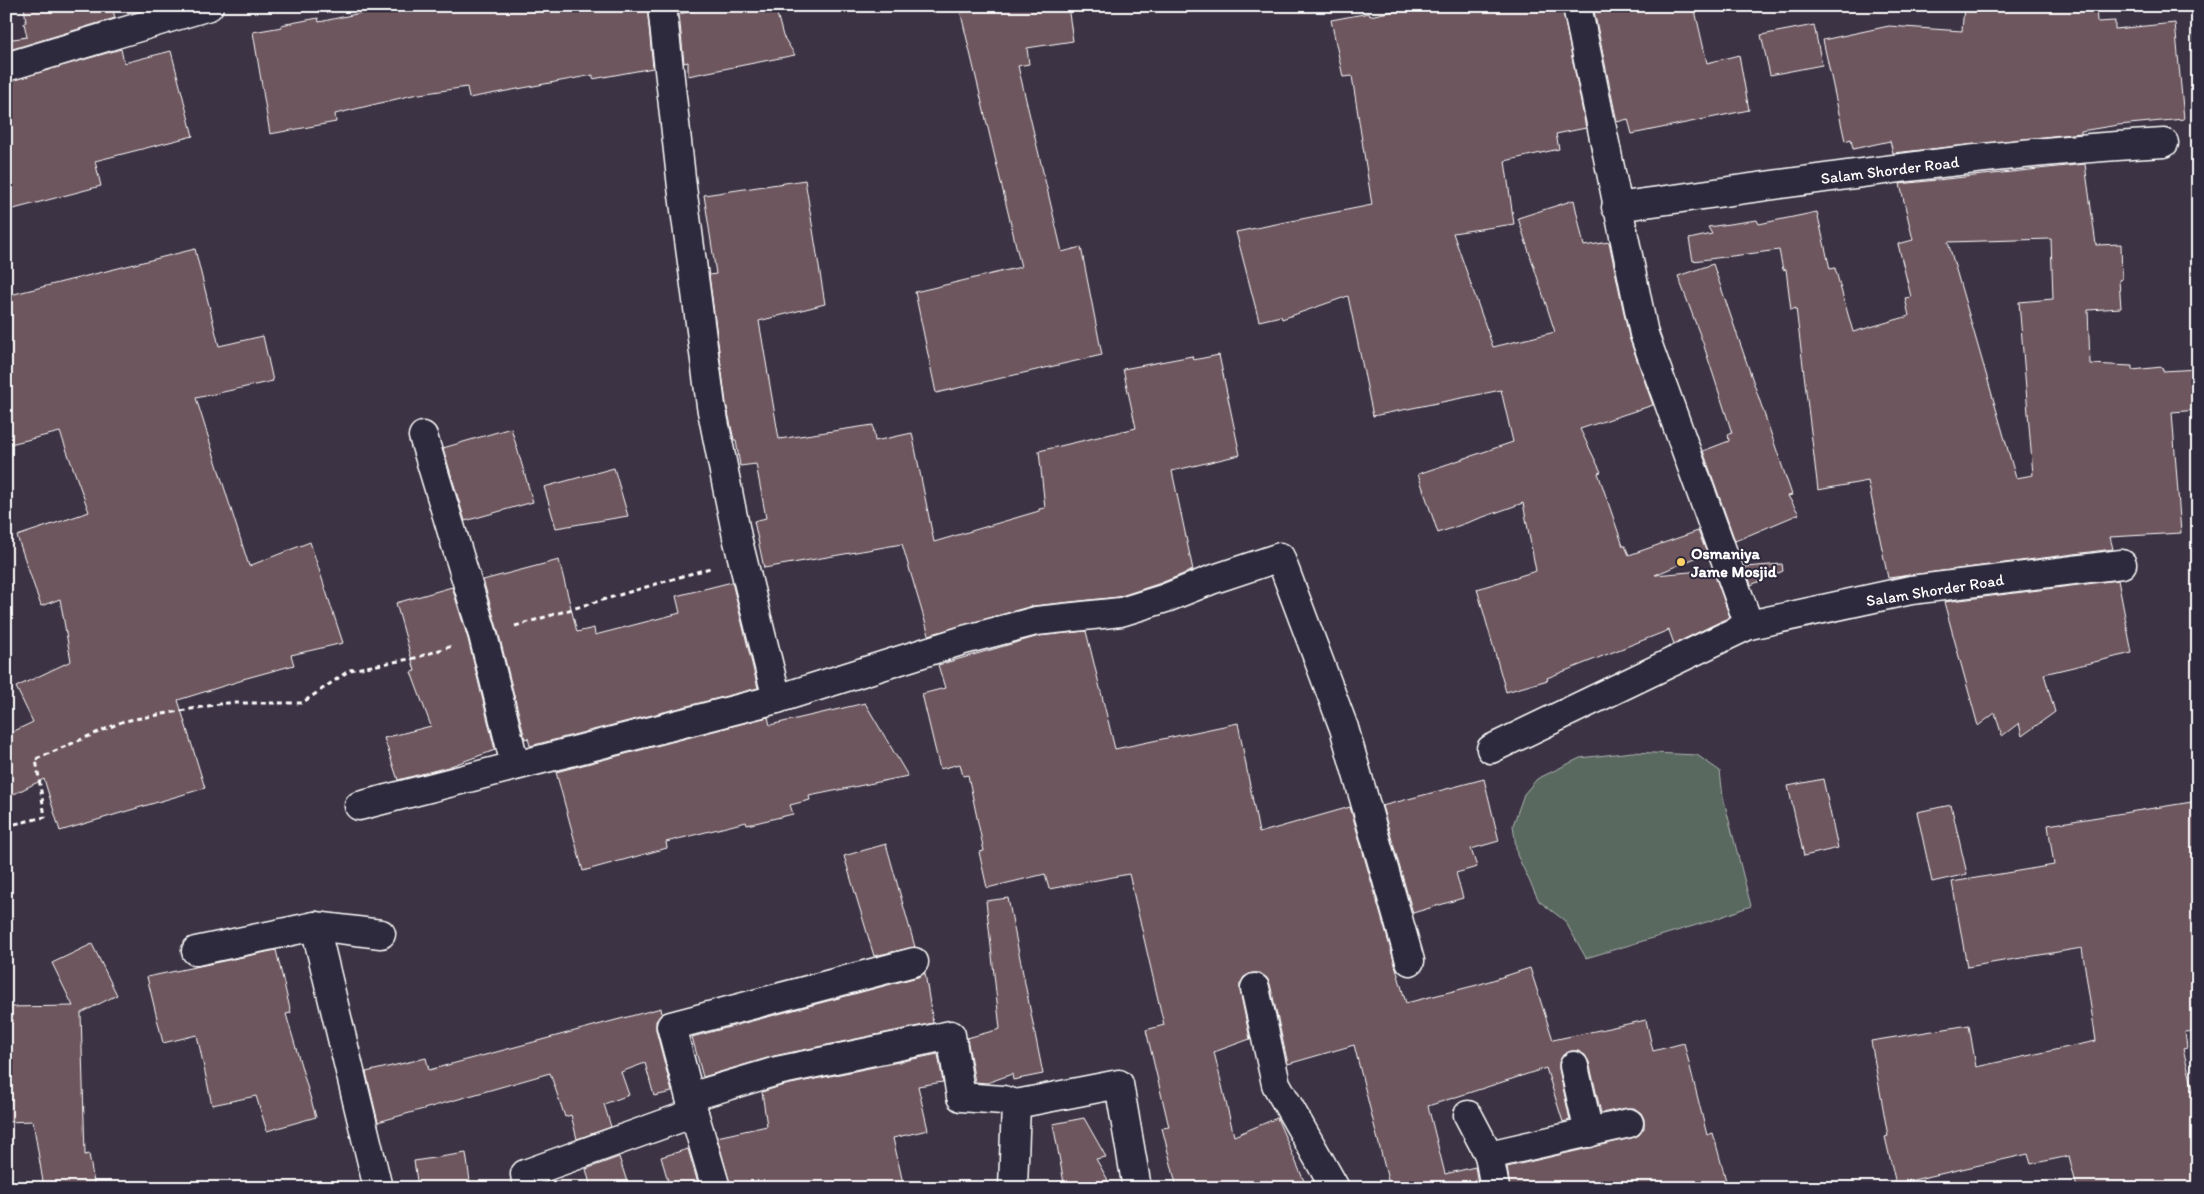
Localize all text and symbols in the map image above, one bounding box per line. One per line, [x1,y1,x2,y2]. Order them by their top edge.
street label: Salam Shorder Road [1820,152,1960,188]
place label: Osmaniya Jame Mosjid [1690,544,1777,582]
marker: Osmaniya Jame Mosjid [1675,556,1687,568]
street label: Salam Shorder Road [1865,570,2005,610]

